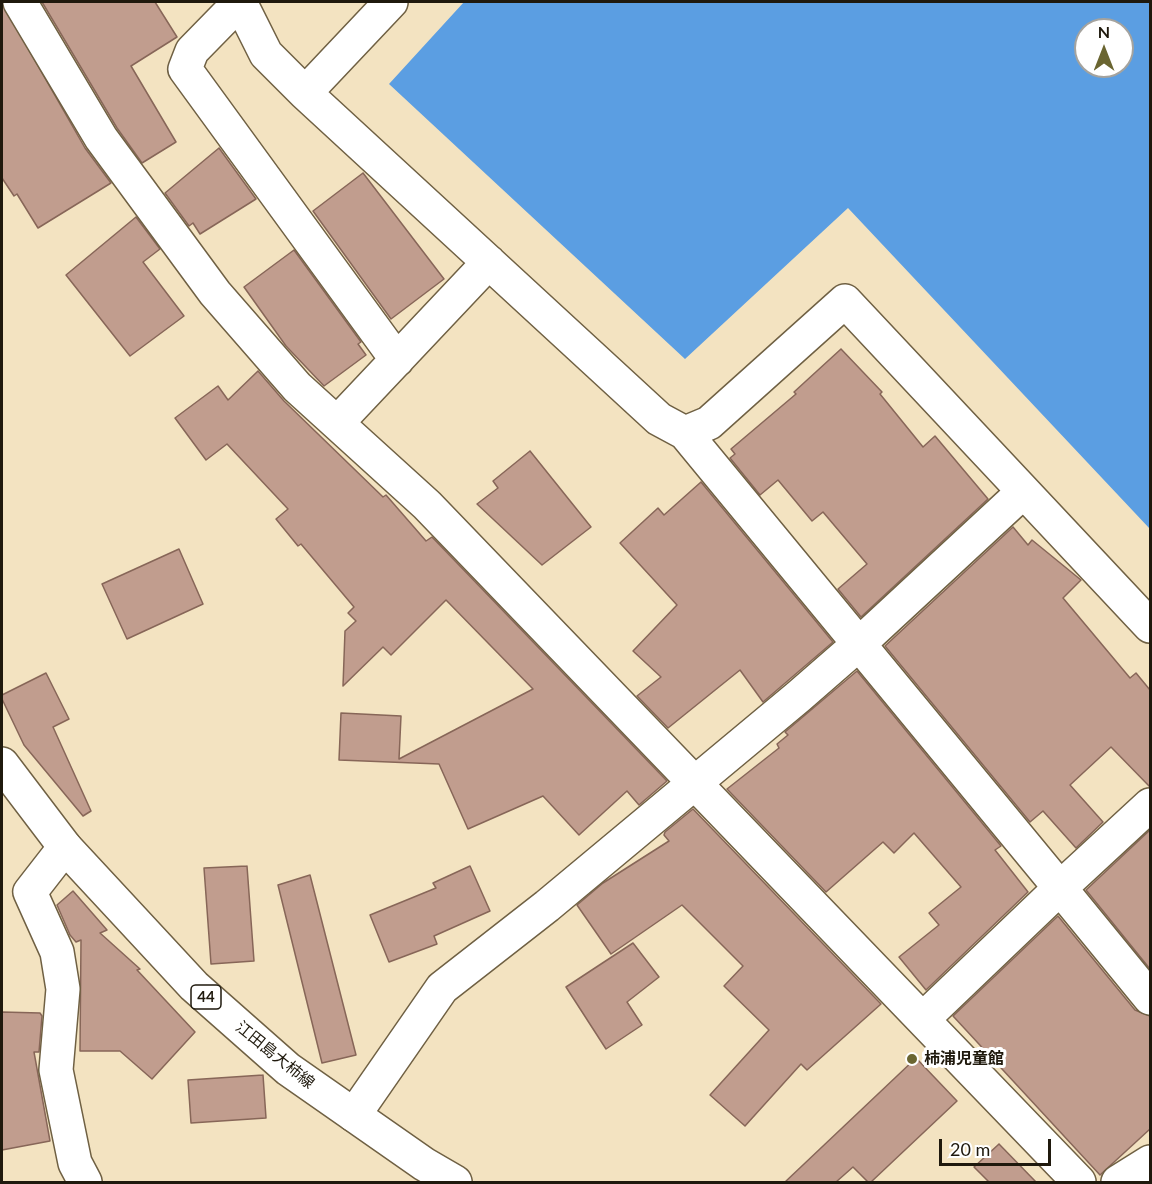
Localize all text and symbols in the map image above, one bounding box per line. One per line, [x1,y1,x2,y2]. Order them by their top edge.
north arrow [1074,18,1134,78]
text: N [1098,22,1110,41]
road number: 44 [191,985,221,1009]
street label: 江田島大柿線 [232,1017,318,1093]
place label: 柿浦児童館 [924,1049,1004,1069]
marker: 柿浦児童館 [905,1052,919,1066]
scale bar [942,1127,1054,1165]
text: 20 m [950,1138,990,1160]

